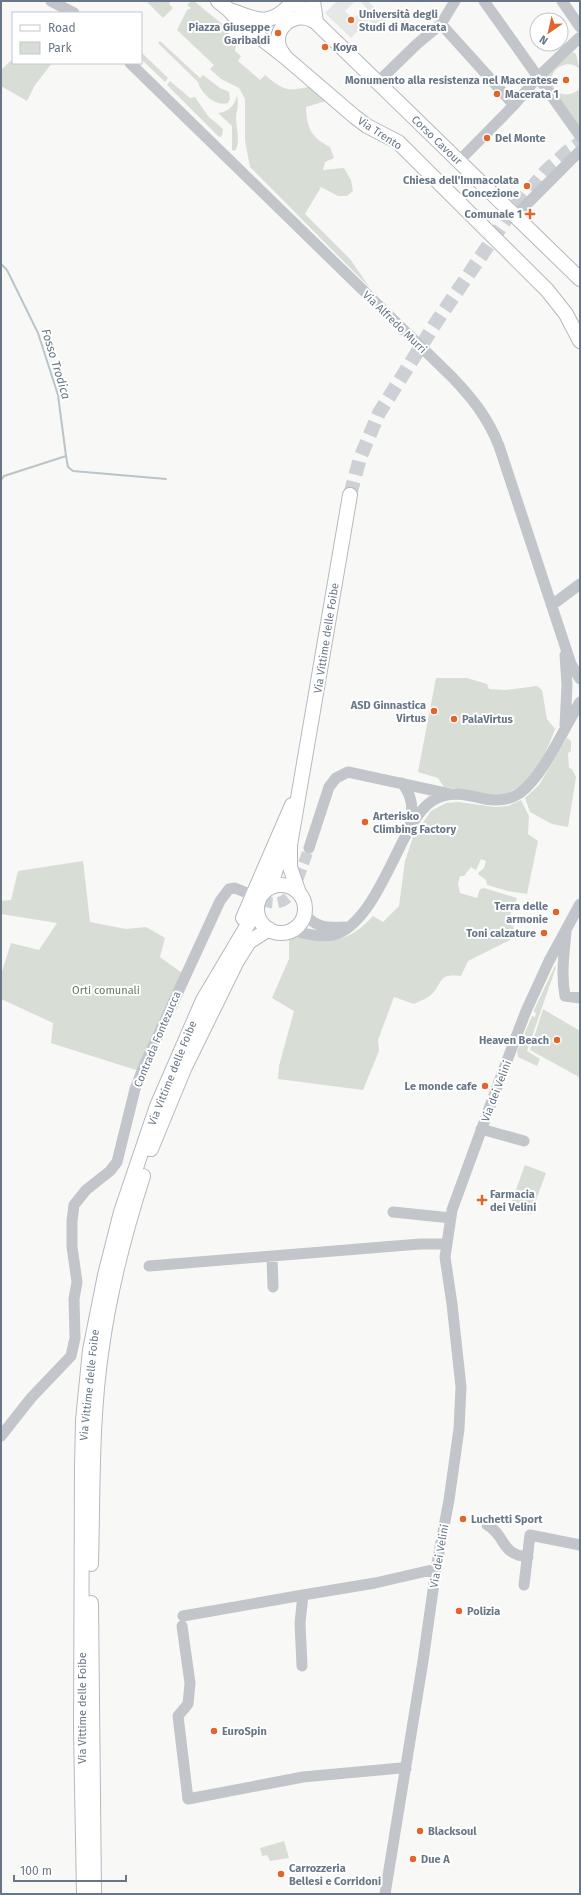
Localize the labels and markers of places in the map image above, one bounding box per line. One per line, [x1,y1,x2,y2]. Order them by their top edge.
place label: Università degli Studi di Macerata [359,8,446,34]
marker: Università degli Studi di Macerata [346,15,356,25]
place label: Piazza Giuseppe Garibaldi [189,21,270,47]
marker: Piazza Giuseppe Garibaldi [273,28,283,38]
place label: Koya [333,41,358,54]
marker: Koya [320,42,330,52]
place label: Monumento alla resistenza nel Maceratese [345,74,558,87]
marker: Monumento alla resistenza nel Maceratese [561,75,571,85]
place label: Macerata 1 [505,88,559,101]
marker: Macerata 1 [492,89,502,99]
place label: Del Monte [495,132,546,145]
marker: Del Monte [482,133,492,143]
place label: Chiesa dell'Immacolata Concezione [403,174,519,200]
marker: Chiesa dell'Immacolata Concezione [522,181,532,191]
place label: Comunale 1 [465,208,522,221]
marker: Comunale 1 [525,209,535,219]
place label: ASD Ginnastica Virtus [350,699,427,725]
marker: ASD Ginnastica Virtus [429,706,439,716]
place label: PalaVirtus [462,713,514,726]
marker: PalaVirtus [449,714,459,724]
place label: Arterisko Climbing Factory [372,810,456,836]
marker: Arterisko Climbing Factory [360,817,370,827]
place label: Terra delle armonie [494,900,548,926]
marker: Terra delle armonie [551,907,561,917]
place label: Toni calzature [466,927,536,940]
marker: Toni calzature [539,928,549,938]
place label: Heaven Beach [479,1034,549,1047]
marker: Heaven Beach [552,1035,562,1045]
place label: Le monde cafe [405,1080,477,1093]
marker: Le monde cafe [480,1081,490,1091]
place label: Farmacia dei Velini [490,1188,536,1214]
marker: Farmacia dei Velini [477,1195,487,1205]
place label: Luchetti Sport [471,1513,543,1526]
marker: Luchetti Sport [458,1514,468,1524]
place label: Polizia [467,1605,500,1618]
marker: Polizia [454,1606,464,1616]
place label: EuroSpin [222,1725,267,1738]
marker: EuroSpin [209,1726,219,1736]
place label: Blacksoul [428,1825,477,1838]
marker: Blacksoul [415,1826,425,1836]
place label: Due A [421,1853,450,1866]
marker: Due A [408,1854,418,1864]
place label: Carrozzeria Bellesi e Corridoni [289,1862,381,1888]
marker: Carrozzeria Bellesi e Corridoni [276,1869,286,1879]

